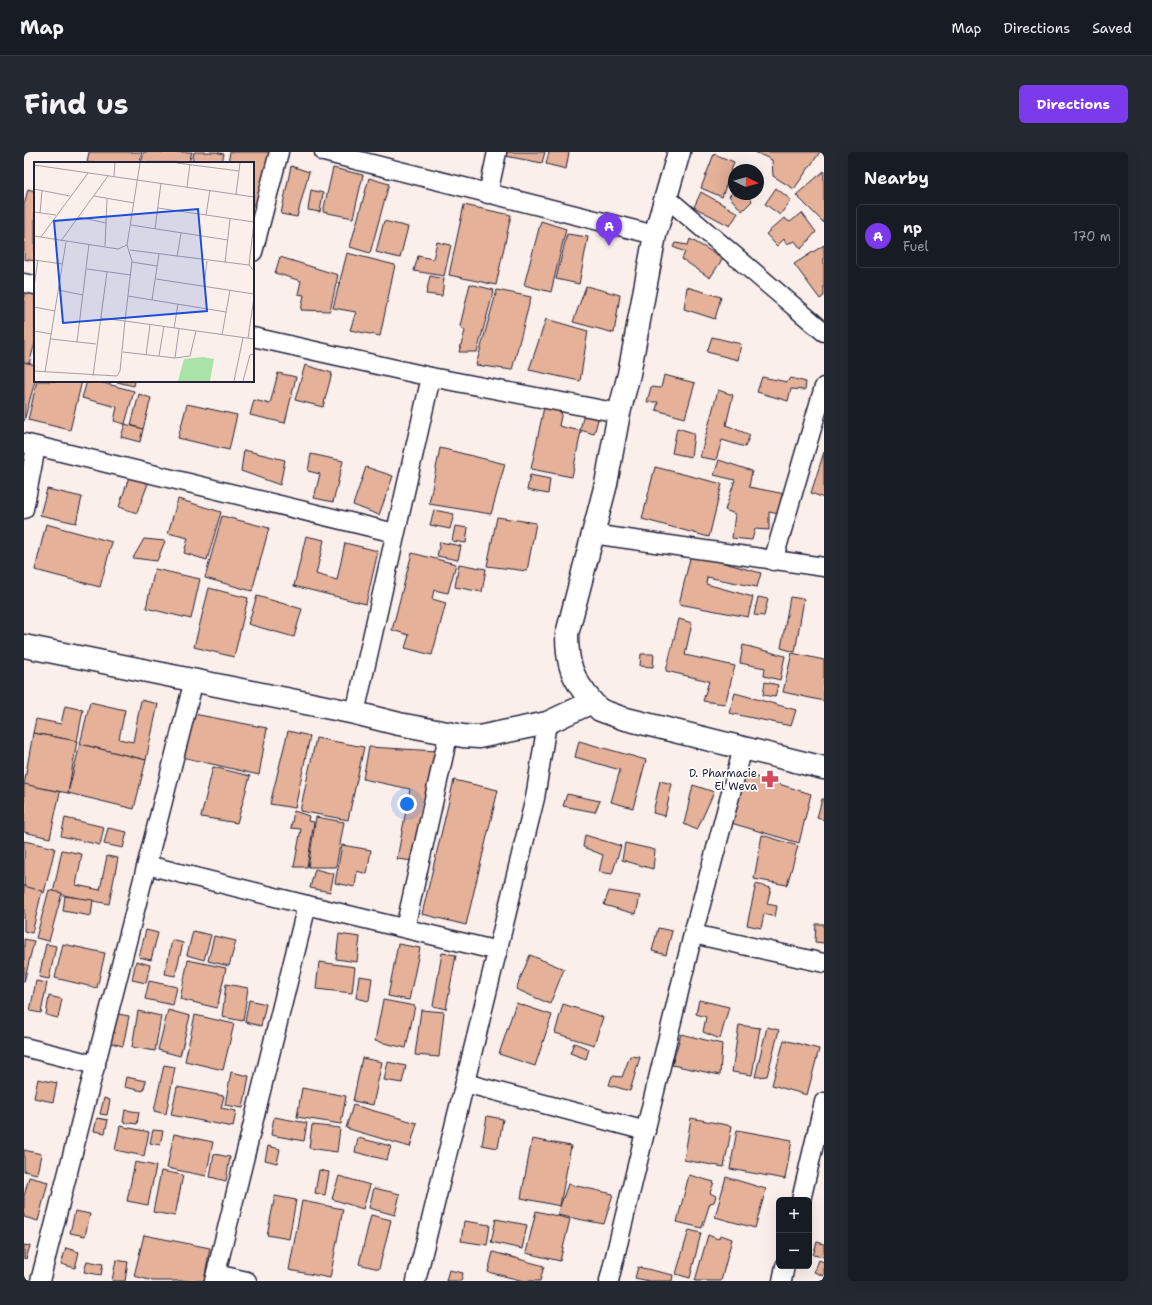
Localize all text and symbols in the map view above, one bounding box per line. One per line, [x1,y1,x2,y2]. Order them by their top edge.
text: Map [20,15,64,40]
text: Map [952,19,982,37]
text: Directions [1004,19,1070,37]
text: Saved [1092,19,1132,37]
text: Find us [24,85,129,123]
button: Directions [1019,85,1128,123]
inset map [34,162,254,382]
north arrow [728,164,764,200]
text: Nearby [864,167,929,189]
pin: A [596,213,622,246]
text: np [903,218,922,238]
text: A [873,228,883,245]
text: 170 m [1073,228,1111,245]
text: Fuel [903,238,928,255]
place label: D. Pharmacie El Weva [689,766,757,794]
pharmacy icon: D. Pharmacie El Weva [760,769,780,789]
your location [397,794,417,814]
map controls [776,1197,812,1269]
button: + [776,1197,812,1233]
button: − [776,1233,812,1269]

